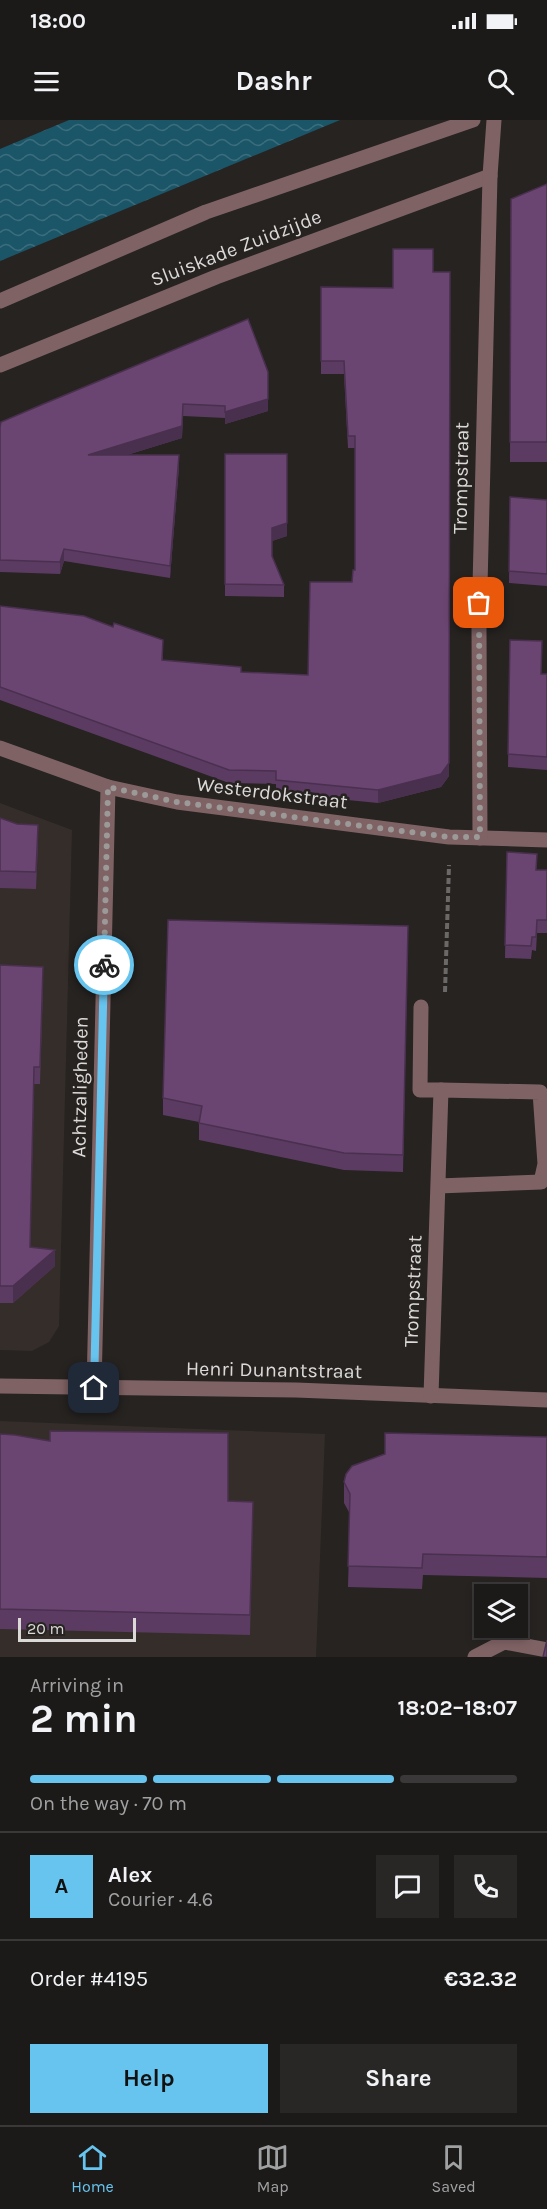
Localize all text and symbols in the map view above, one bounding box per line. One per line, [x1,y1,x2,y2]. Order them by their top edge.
text: 18:00 [30,8,86,34]
icon: menu [30,65,63,98]
text: Dashr [236,65,312,97]
icon: search [484,65,517,98]
street label: Sluiskade Zuidzijde [147,205,325,291]
street label: Trompstraat [449,421,473,534]
pin [453,577,504,628]
icon: bag [462,586,495,619]
street label: Westerdokstraat [195,772,349,814]
courier [74,935,134,995]
icon: bike [88,949,121,982]
street label: Achtzaligheden [67,1016,93,1158]
street label: Trompstraat [400,1234,426,1347]
street label: Henri Dunantstraat [186,1357,363,1383]
pin [68,1362,119,1413]
icon: home [77,1371,110,1404]
map controls [474,1584,528,1638]
button: layers [474,1584,528,1638]
scale bar [18,1615,136,1642]
text: 20 m [27,1619,65,1638]
text: Arriving in [30,1674,124,1697]
text: 18:02–18:07 [397,1695,517,1721]
text: 2 min [30,1696,138,1742]
text: On the way · 70 m [30,1792,187,1815]
button: chat [376,1855,439,1918]
button: phone [454,1855,517,1918]
text: Alex [108,1862,152,1888]
text: A [55,1873,68,1899]
text: Courier · 4.6 [108,1888,213,1911]
text: Order #4195 [30,1966,148,1992]
text: €32.32 [444,1966,517,1992]
button: Help [30,2044,268,2113]
button: Share [280,2044,517,2113]
tab: Home [71,2141,114,2196]
tab: Map [256,2141,289,2196]
tab: Saved [432,2141,476,2196]

